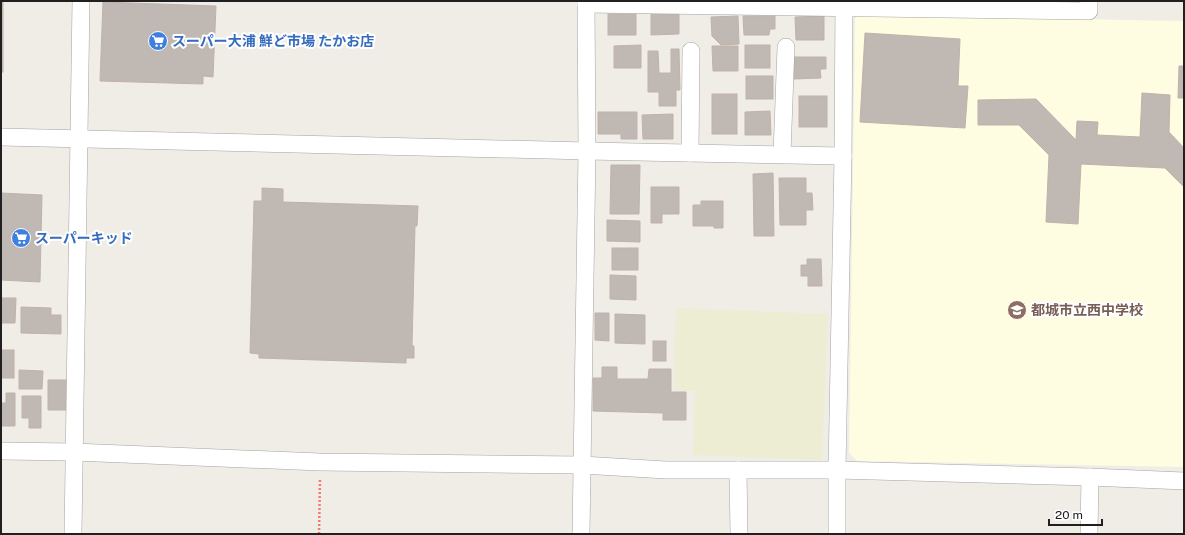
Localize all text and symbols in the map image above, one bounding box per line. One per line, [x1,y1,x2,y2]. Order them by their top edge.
supermarket icon: スーパー大浦 鮮ど市場 たかお店 [147,30,169,52]
place label: スーパー大浦 鮮ど市場 たかお店 [172,33,374,49]
supermarket icon: スーパーキッド [10,227,32,249]
place label: スーパーキッド [35,230,133,246]
school or university icon: 都城市立西中学校 [1006,299,1028,321]
place label: 都城市立西中学校 [1031,302,1143,318]
scale bar [1049,501,1102,527]
text: 20 m [1055,508,1083,522]

